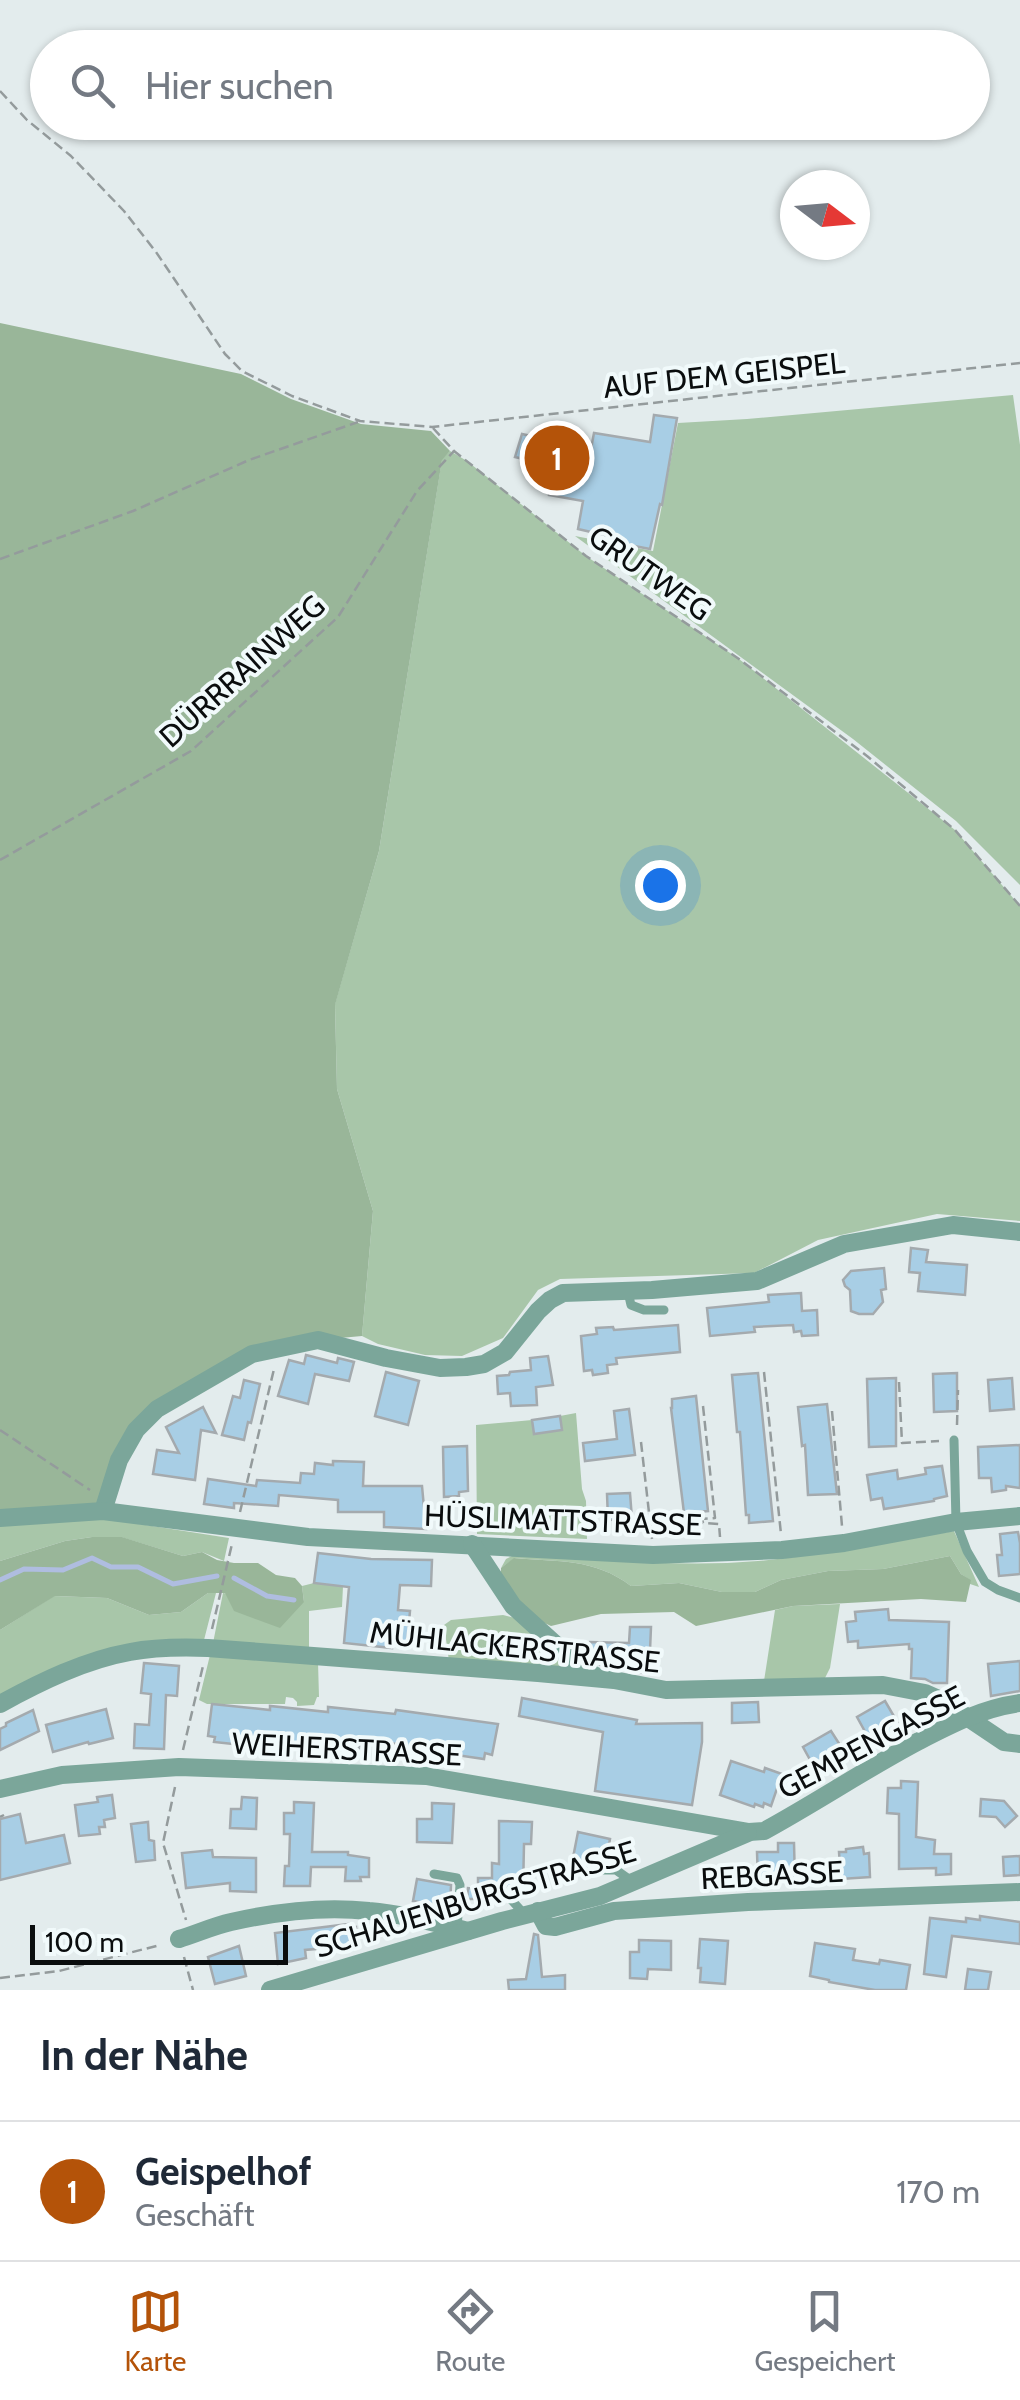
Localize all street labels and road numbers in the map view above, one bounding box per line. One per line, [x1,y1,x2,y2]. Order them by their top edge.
street label: AUF DEM GEISPEL [601,344,847,406]
street label: GRUTWEG [582,517,718,629]
street label: DÜRRRAINWEG [152,587,332,755]
street label: HÜSLIMATTSTRASSE [423,1497,703,1543]
street label: MÜHLACKERSTRASSE [368,1613,662,1681]
street label: GEMPENGASSE [771,1677,971,1807]
street label: WEIHERSTRASSE [231,1724,463,1774]
street label: SCHAUENBURGSTRASSE [310,1832,640,1966]
street label: REBGASSE [700,1853,844,1897]

